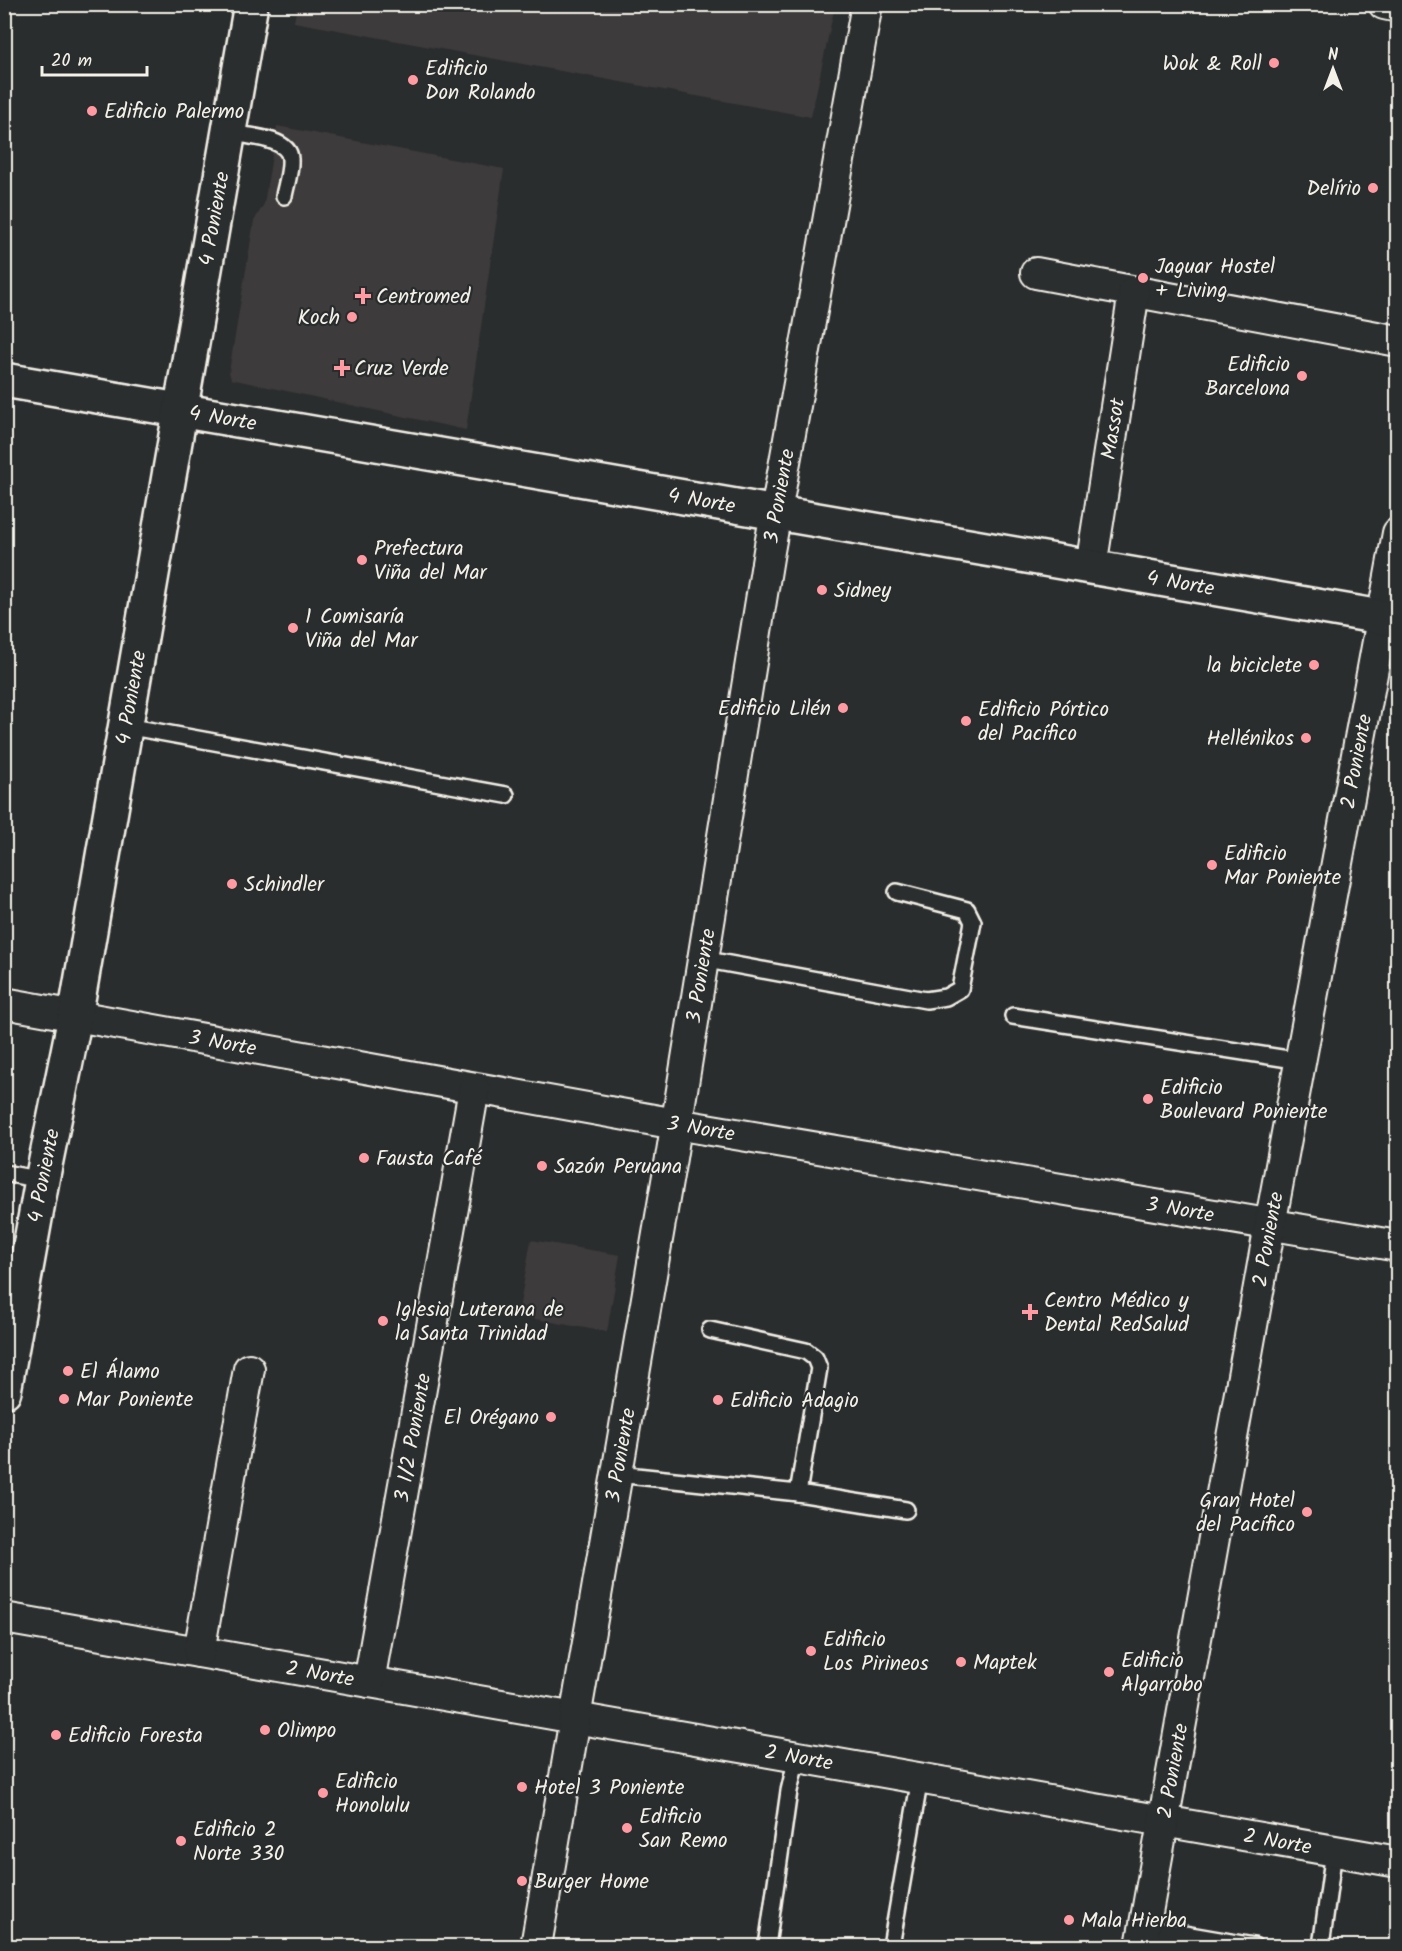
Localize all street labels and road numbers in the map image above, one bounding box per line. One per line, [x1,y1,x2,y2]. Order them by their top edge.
street label: 4 Poniente [191,169,240,269]
street label: Massot [1093,395,1135,462]
street label: 4 Norte [186,397,260,441]
street label: 3 Poniente [756,446,805,547]
street label: 4 Norte [665,480,738,524]
street label: 4 Norte [1144,562,1217,606]
street label: 4 Poniente [108,647,157,748]
street label: 2 Poniente [1332,711,1382,812]
street label: 3 Poniente [678,926,726,1026]
street label: 3 Norte [185,1021,259,1066]
street label: 3 Norte [664,1108,738,1152]
street label: 4 Poniente [20,1125,70,1226]
street label: 3 Norte [1143,1189,1217,1233]
street label: 2 Poniente [1244,1189,1294,1290]
street label: 3 1/2 Poniente [386,1370,441,1505]
street label: 3 Poniente [597,1405,646,1505]
street label: 2 Norte [283,1653,357,1697]
street label: 2 Poniente [1149,1720,1199,1821]
street label: 2 Norte [762,1736,836,1781]
street label: 2 Norte [1241,1820,1315,1865]

